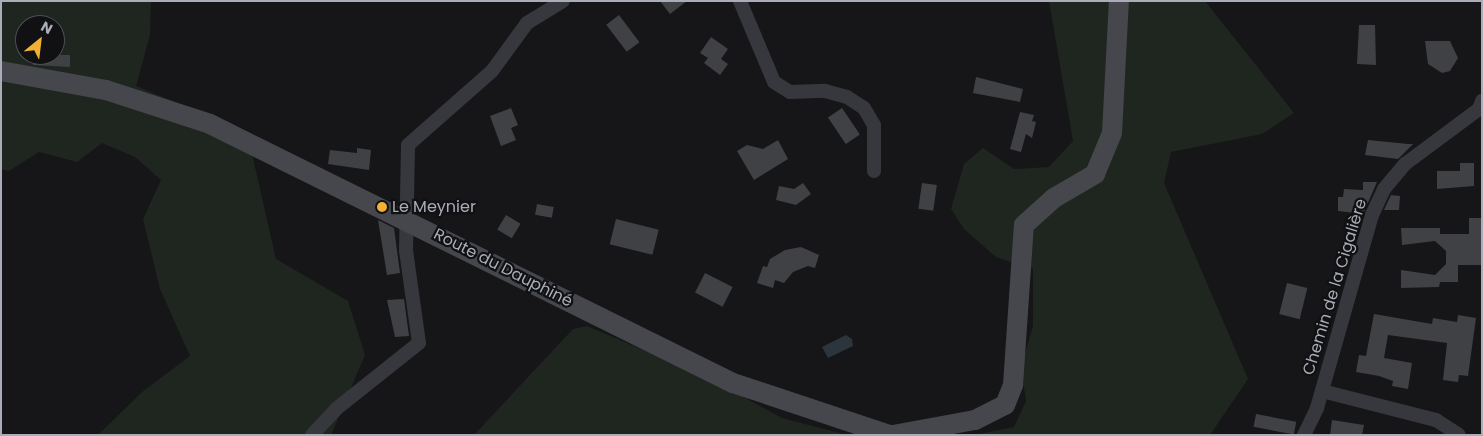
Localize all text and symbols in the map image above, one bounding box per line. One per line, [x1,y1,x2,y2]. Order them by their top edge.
north arrow [15,15,65,65]
text: N [37,16,56,39]
place label: Le Meynier [392,197,476,217]
street label: Chemin de la Cigalière [1299,197,1371,377]
marker: Le Meynier [376,201,388,213]
street label: Route du Dauphiné [430,225,576,311]

